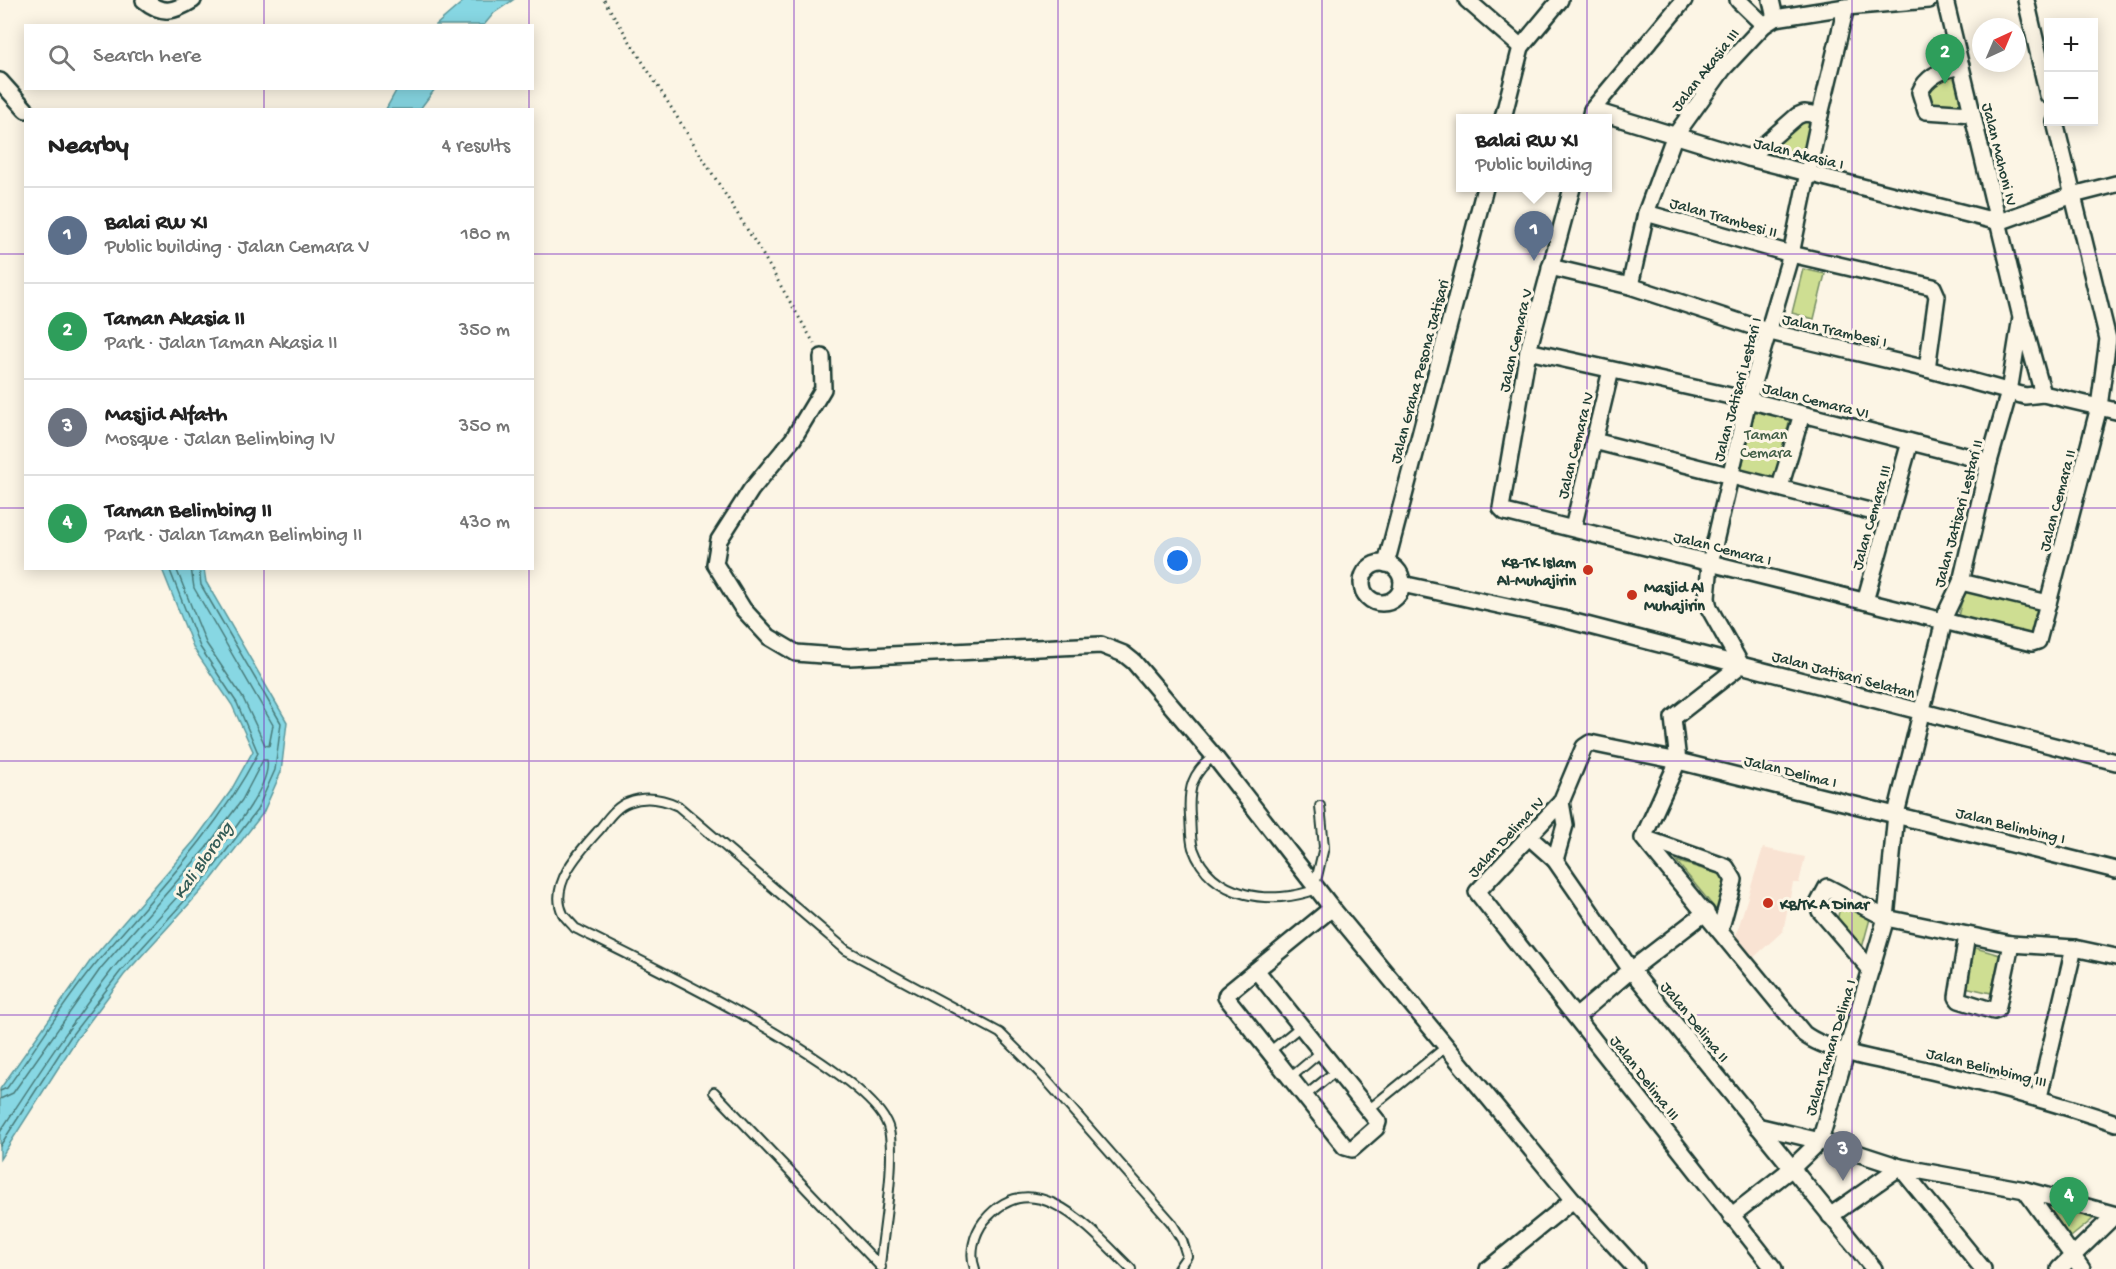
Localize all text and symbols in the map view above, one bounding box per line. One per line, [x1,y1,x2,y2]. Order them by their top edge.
north arrow [1972,18,2026,72]
map controls [2044,18,2098,126]
button: + [2044,18,2098,72]
search box [24,24,534,90]
street label: Jalan Akasia III [1668,26,1745,116]
pin: 2 [1926,34,1964,84]
icon: search [45,41,78,74]
text: Search here [93,44,201,70]
button: − [2044,72,2098,126]
street label: Jalan Mahoni IV [1976,101,2020,208]
popup [1456,114,1612,192]
text: Balai RW XI [1476,129,1578,155]
text: Nearby [48,132,129,163]
street label: Jalan Akasia I [1751,135,1845,176]
text: 4 results [442,136,510,159]
text: Public building [1476,155,1592,178]
street label: Jalan Trambesi II [1667,195,1779,244]
text: Balai RW XI [105,211,208,237]
pin: 1 [1514,212,1553,261]
text: 1 [63,224,72,247]
text: 180 m [461,224,510,247]
text: Public building · Jalan Cemara V [105,237,370,260]
street label: Jalan Graha Pesona Jatisari [1388,278,1455,466]
street label: Jalan Cemara V [1496,287,1539,394]
text: Taman Akasia II [105,307,245,333]
street label: Jalan Trambesi I [1780,311,1888,354]
street label: Jalan Jatisari Lestari I [1711,316,1768,464]
text: 2 [63,320,72,343]
text: 350 m [459,320,510,343]
text: Park · Jalan Taman Akasia II [105,333,338,356]
street label: Jalan Cemara VI [1760,380,1871,425]
street label: Jalan Cemara IV [1555,390,1600,501]
text: Masjid Alfath [105,403,227,429]
text: 3 [62,416,73,439]
text: 350 m [459,416,510,439]
park label: Taman Cemara [1740,427,1793,464]
text: Mosque · Jalan Belimbing IV [105,429,335,452]
street label: Jalan Jatisari Lestari II [1932,438,1989,590]
street label: Jalan Cemara II [2037,448,2082,554]
street label: Jalan Cemara III [1849,463,1897,573]
text: Taman Belimbing II [105,499,272,525]
text: 4 [63,512,72,535]
text: 430 m [460,512,510,535]
text: Park · Jalan Taman Belimbing II [105,525,362,548]
street label: Jalan Cemara I [1671,529,1773,572]
your location [1163,546,1192,575]
place label: KB-TK Islam Al-Muhajirin [1496,555,1577,592]
marker: KB-TK Islam Al-Muhajirin [1581,563,1595,577]
place label: Masjid Al Muhajirin [1644,580,1705,617]
marker: Masjid Al Muhajirin [1625,588,1639,602]
street label: Jalan Jatisari Selatan [1769,648,1917,705]
street label: Jalan Delima I [1742,753,1838,794]
street label: Jalan Delima IV [1465,794,1550,883]
street label: Jalan Belimbing I [1953,805,2067,850]
water label: Kali Blorong [170,818,239,904]
marker: KB/TK A Dinar [1761,896,1775,910]
place label: KB/TK A Dinar [1779,897,1871,916]
street label: Jalan Taman Delima I [1803,978,1862,1118]
street label: Jalan Delima II [1655,979,1732,1067]
street label: Jalan Delima III [1604,1033,1682,1125]
street label: Jalan Belimbimg III [1924,1045,2048,1094]
pin: 3 [1824,1132,1862,1181]
pin: 4 [2050,1178,2088,1227]

